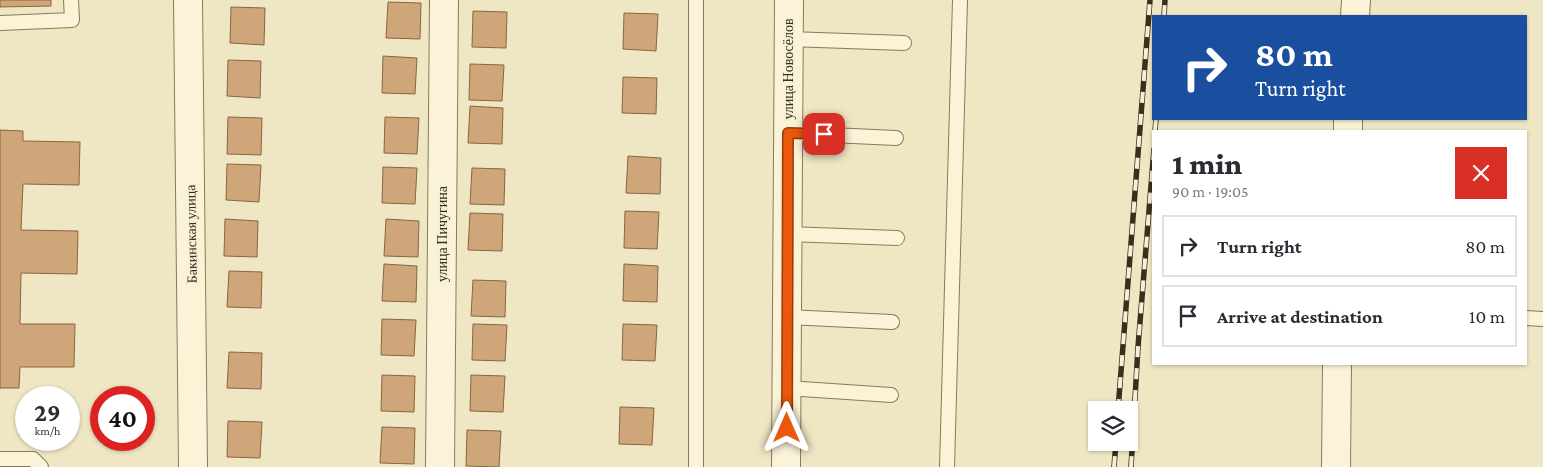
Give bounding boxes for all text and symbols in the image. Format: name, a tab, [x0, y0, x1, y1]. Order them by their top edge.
street label: улица Новосёлов	[780, 18, 796, 120]
icon: right	[1172, 35, 1237, 100]
text: 80 m	[1255, 35, 1333, 74]
text: Turn right	[1255, 76, 1346, 101]
pin	[803, 113, 845, 155]
icon: arrive	[810, 120, 838, 148]
text: 1 min	[1172, 147, 1242, 180]
button: close	[1455, 147, 1507, 199]
text: 90 m · 19:05	[1172, 183, 1249, 200]
street label: Бакинская улица	[182, 184, 200, 283]
street label: улица Пичугина	[434, 185, 450, 282]
icon: right	[1174, 232, 1202, 260]
text: Turn right	[1217, 236, 1302, 257]
text: 80 m	[1465, 236, 1505, 257]
icon: arrive	[1174, 302, 1202, 330]
text: Arrive at destination	[1217, 306, 1383, 327]
text: 10 m	[1469, 306, 1505, 327]
speed limit sign: 40	[90, 386, 155, 451]
text: 29	[34, 399, 61, 426]
position arrow	[760, 401, 812, 453]
map controls	[1088, 401, 1138, 451]
button: layers	[1088, 401, 1138, 451]
text: km/h	[35, 424, 60, 438]

